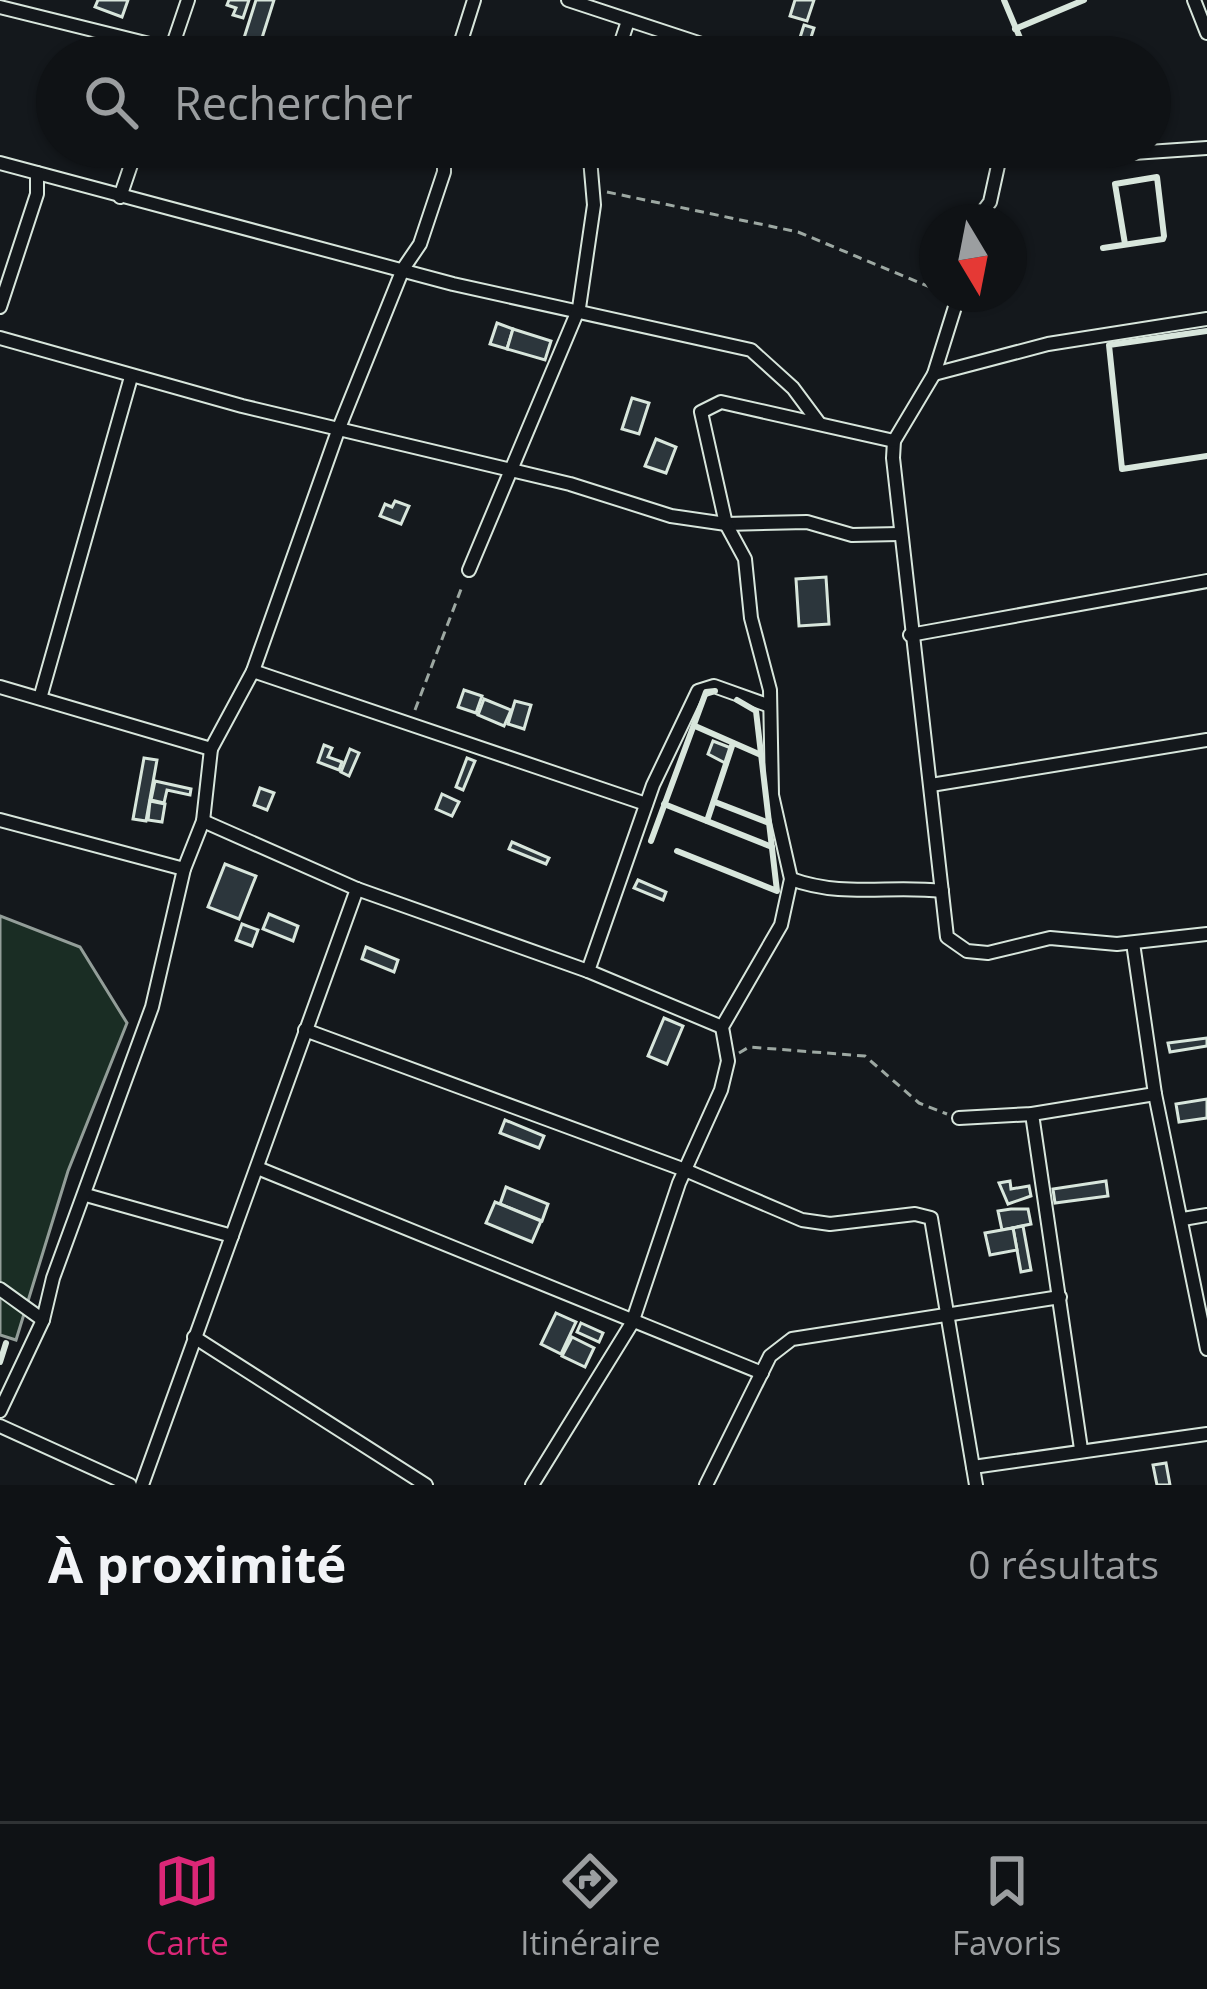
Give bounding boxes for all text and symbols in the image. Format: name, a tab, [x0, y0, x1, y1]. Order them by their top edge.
search box	[36, 36, 1171, 168]
icon: search	[78, 69, 144, 135]
text: Rechercher	[174, 72, 413, 133]
north arrow	[919, 204, 1027, 312]
text: À proximité	[48, 1528, 346, 1598]
text: 0 résultats	[968, 1537, 1159, 1590]
tab: Carte	[146, 1848, 229, 1965]
tab: Itinéraire	[520, 1848, 660, 1965]
tab: Favoris	[952, 1848, 1061, 1965]

